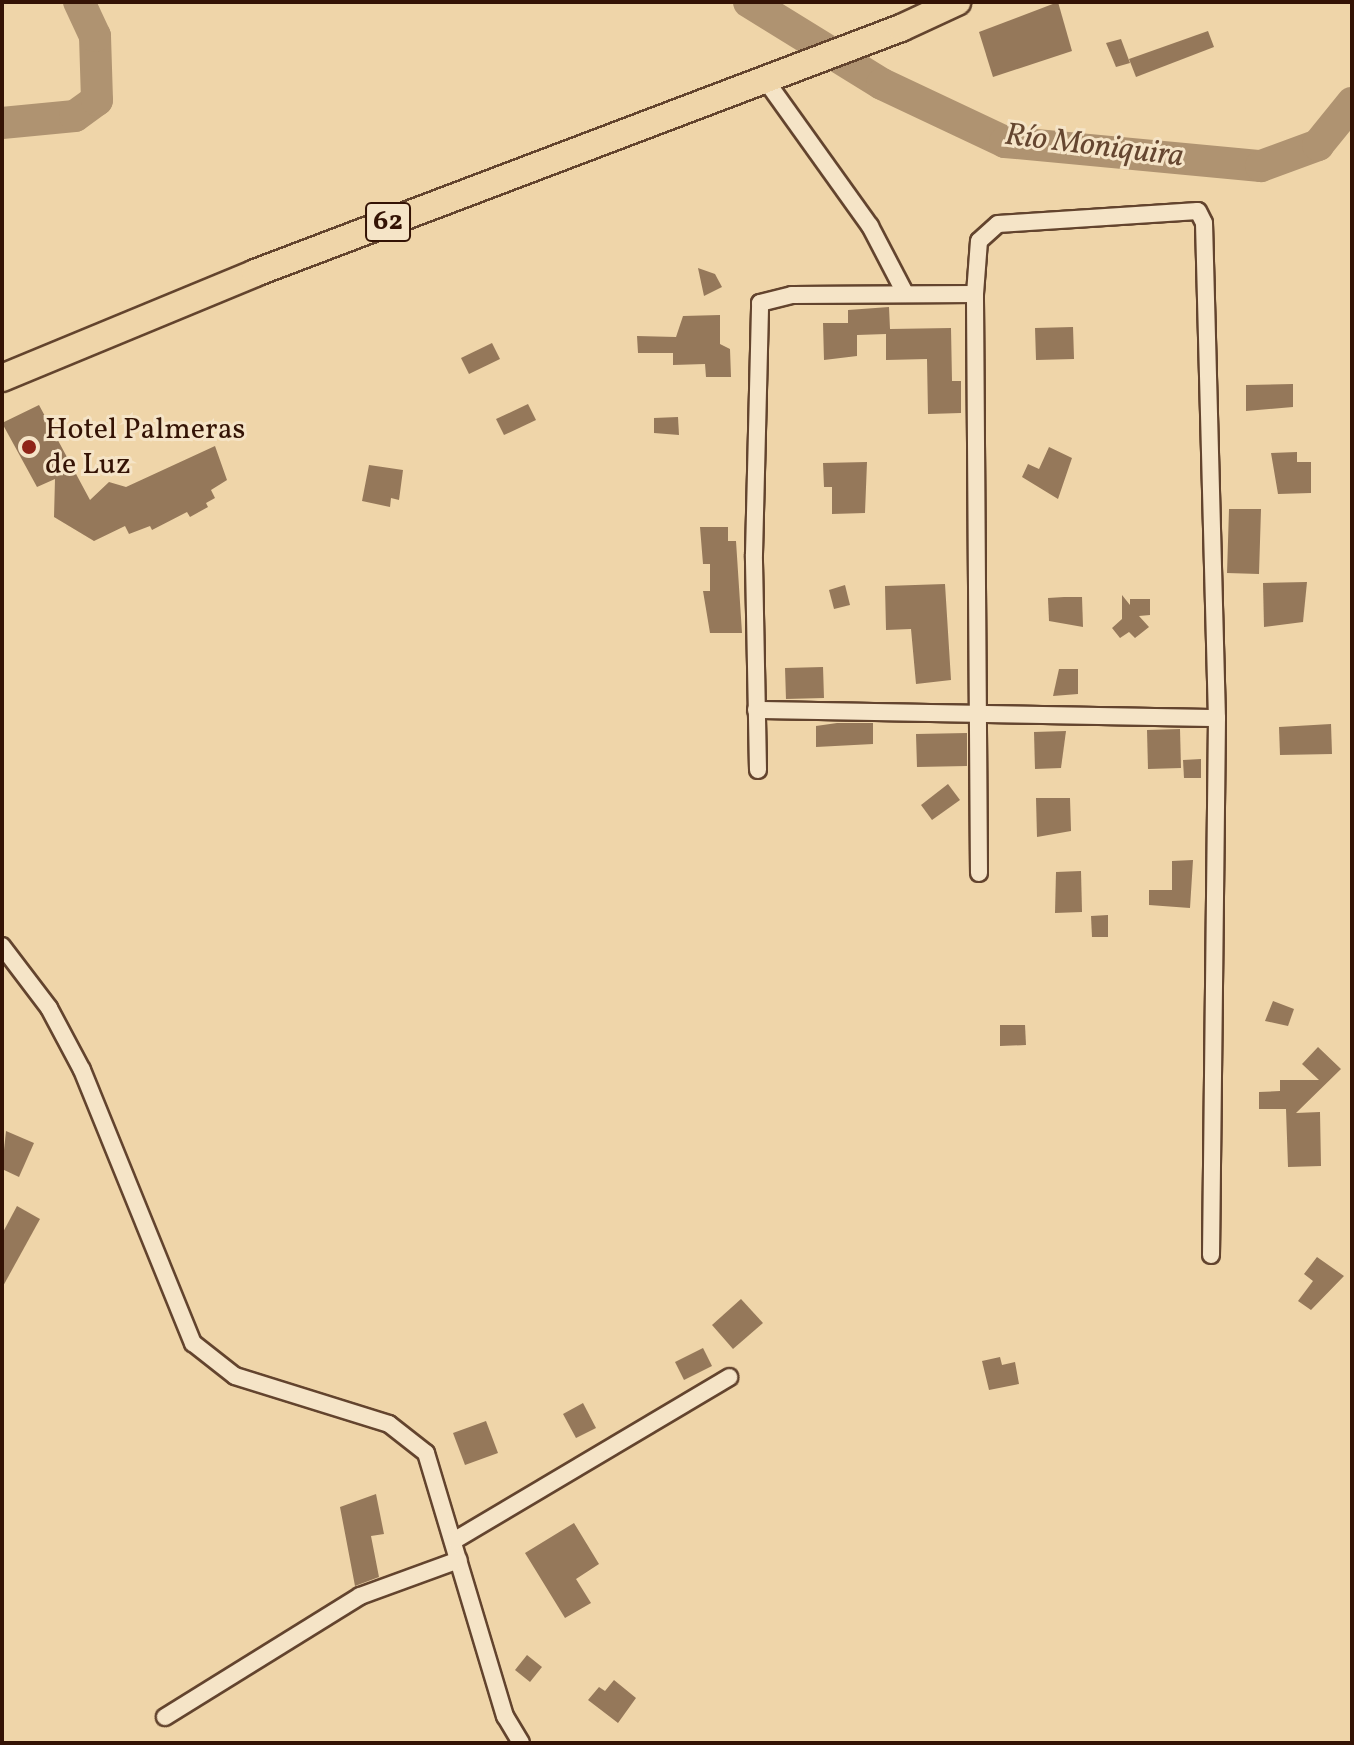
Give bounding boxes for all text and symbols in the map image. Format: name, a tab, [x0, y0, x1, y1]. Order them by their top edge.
water label: Río Moniquira	[1002, 117, 1186, 177]
road number: 62	[364, 198, 412, 246]
place label: Hotel Palmeras de Luz	[45, 412, 245, 482]
marker: Hotel Palmeras de Luz	[20, 438, 38, 456]

